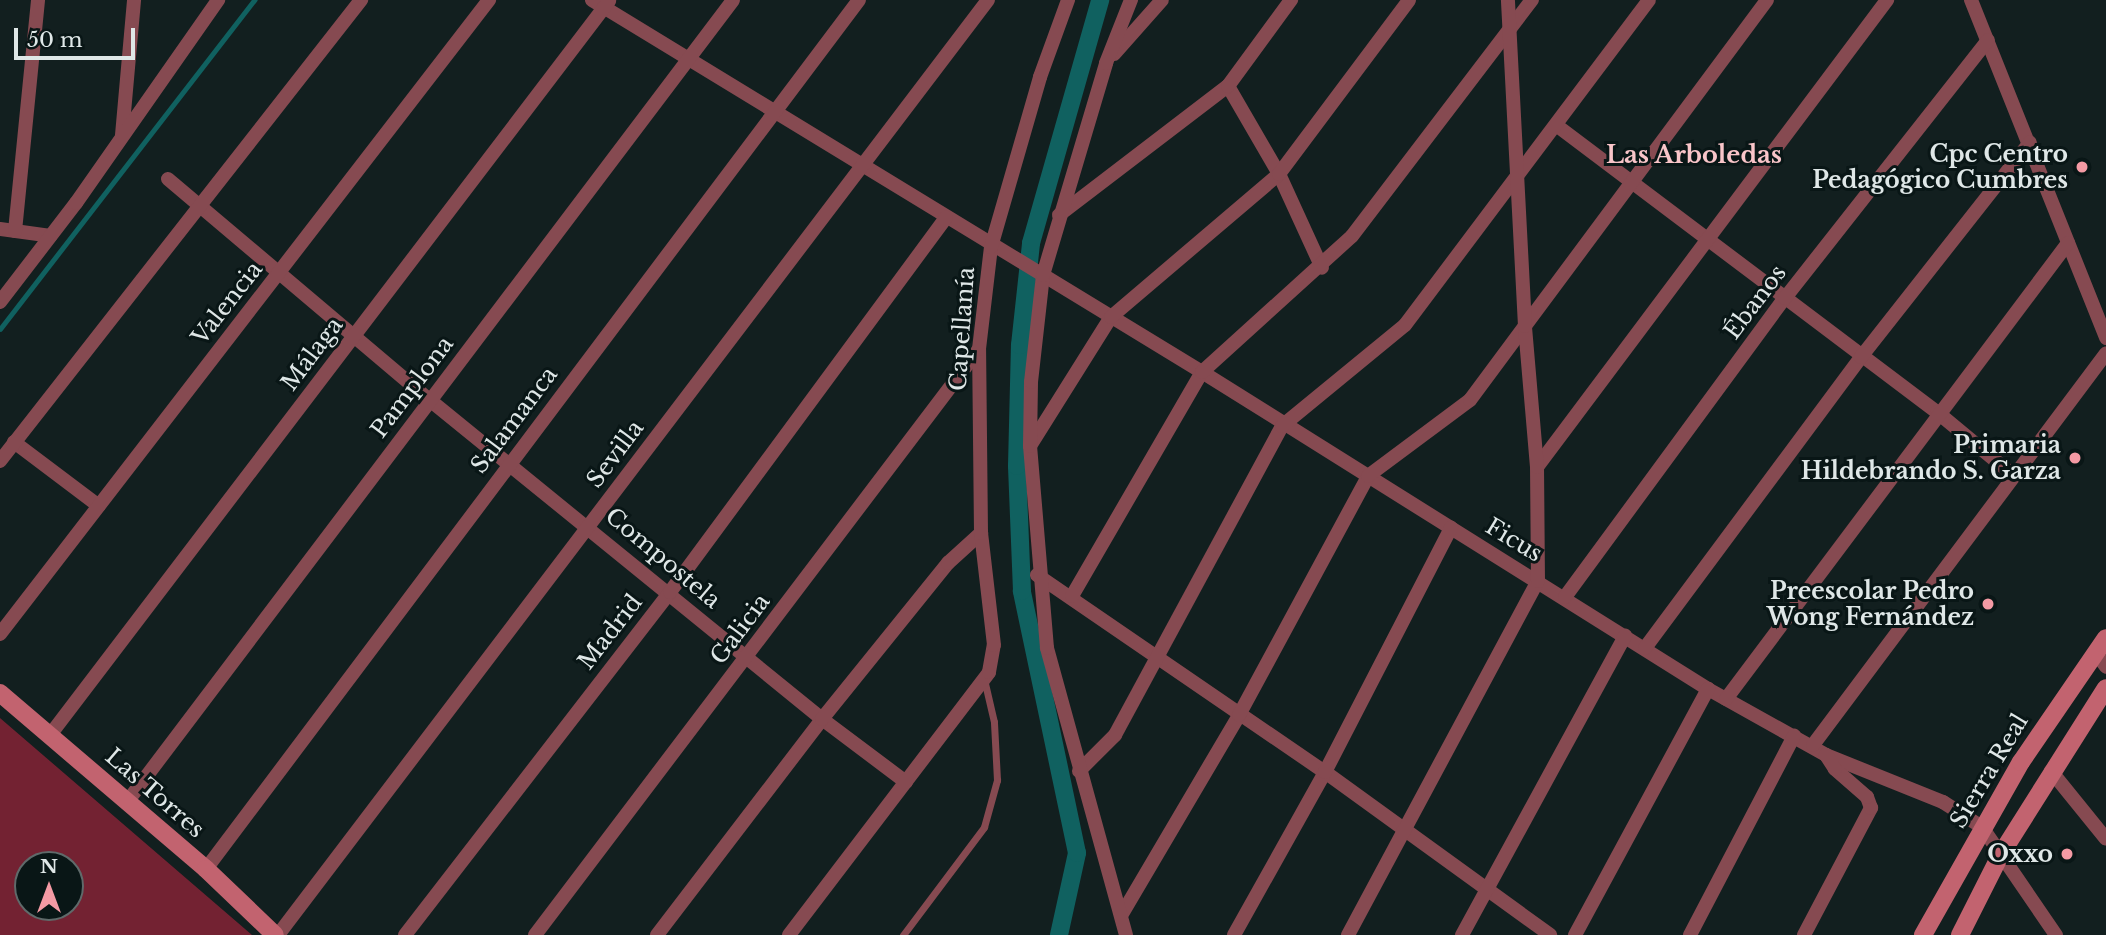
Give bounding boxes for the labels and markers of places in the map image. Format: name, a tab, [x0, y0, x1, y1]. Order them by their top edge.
place label: Cpc Centro Pedagógico Cumbres	[1812, 140, 2068, 194]
marker: Cpc Centro Pedagógico Cumbres	[2074, 159, 2090, 175]
place label: Primaria Hildebrando S. Garza	[1801, 431, 2061, 485]
marker: Primaria Hildebrando S. Garza	[2067, 450, 2083, 466]
place label: Preescolar Pedro Wong Fernández	[1766, 577, 1974, 631]
marker: Preescolar Pedro Wong Fernández	[1980, 596, 1996, 612]
place label: Oxxo	[1987, 840, 2053, 868]
marker: Oxxo	[2059, 846, 2075, 862]

